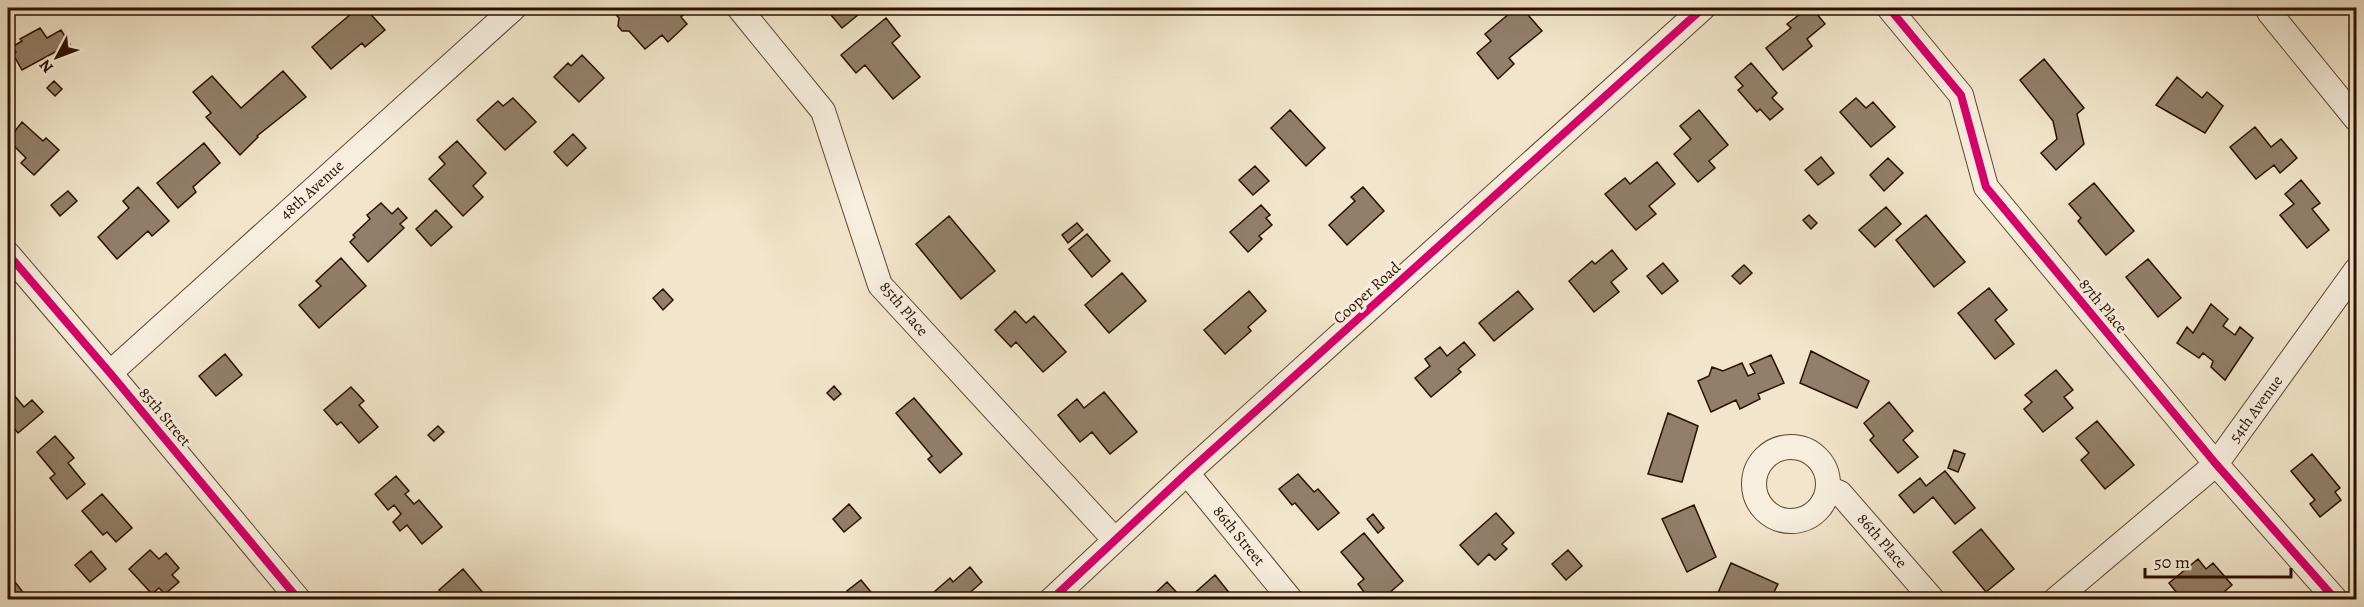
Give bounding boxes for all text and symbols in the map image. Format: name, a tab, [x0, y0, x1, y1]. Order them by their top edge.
north arrow	[27, 27, 87, 87]
text: N	[34, 54, 59, 78]
street label: 48th Avenue	[275, 155, 349, 225]
street label: Cooper Road	[1328, 256, 1406, 329]
street label: 87th Place	[2074, 274, 2132, 338]
street label: 85th Place	[875, 277, 933, 341]
street label: 54th Avenue	[2224, 371, 2288, 447]
street label: 85th Street	[134, 383, 196, 451]
street label: 86th Street	[1208, 501, 1270, 571]
street label: 86th Place	[1852, 509, 1912, 573]
scale bar	[2145, 541, 2290, 579]
text: 50 m	[2154, 550, 2190, 574]

